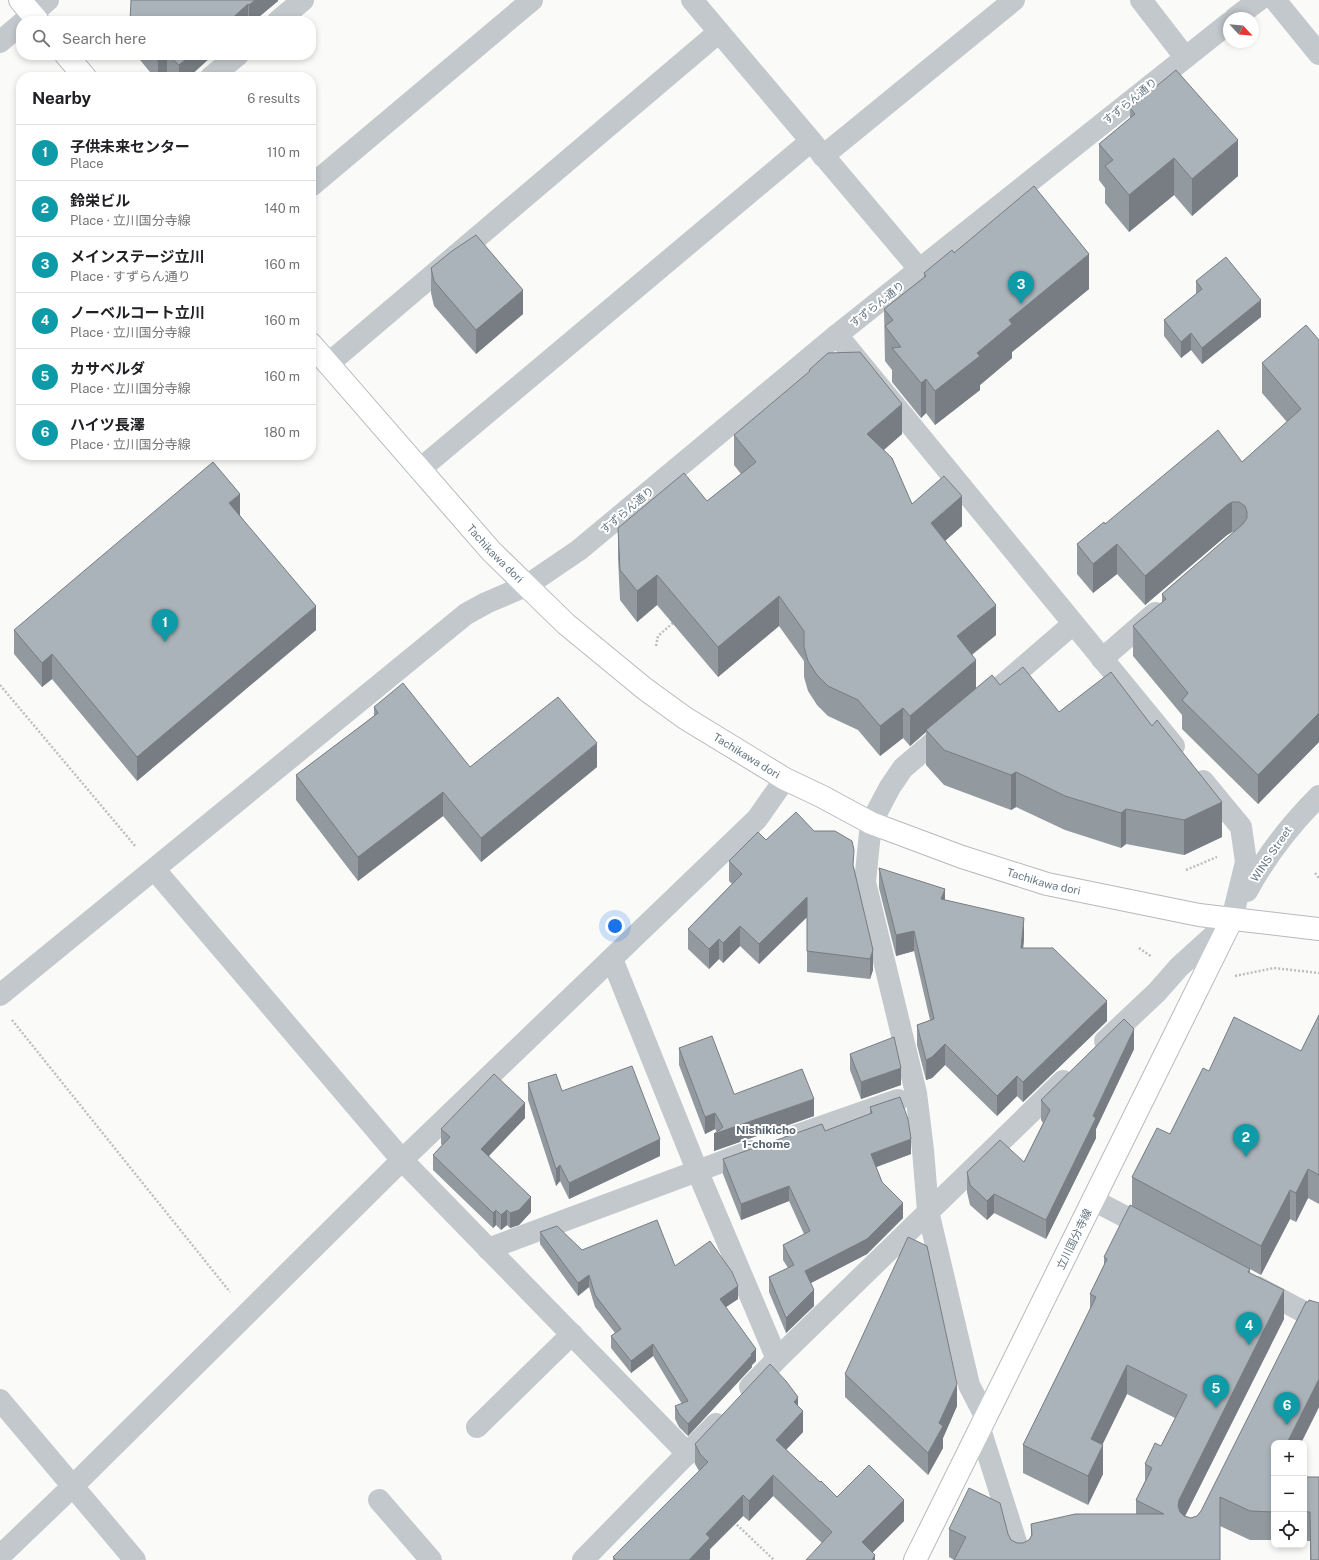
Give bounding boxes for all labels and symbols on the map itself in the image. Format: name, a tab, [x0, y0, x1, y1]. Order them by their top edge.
north arrow	[1223, 12, 1259, 48]
street label: すずらん通り	[1101, 76, 1159, 126]
pin: 3	[1008, 271, 1034, 304]
street label: すずらん通り	[847, 279, 907, 329]
street label: すずらん通り	[598, 484, 656, 536]
street label: Tachikawa dori	[465, 522, 526, 585]
pin: 1	[152, 609, 178, 642]
street label: Tachikawa dori	[711, 731, 782, 781]
street label: WINS Street	[1248, 824, 1294, 884]
street label: Tachikawa dori	[1005, 866, 1082, 897]
your location	[605, 916, 625, 936]
district label: Nishikicho 1-chome	[736, 1123, 796, 1151]
pin: 2	[1233, 1124, 1259, 1157]
street label: 立川国分寺線	[1054, 1207, 1094, 1271]
pin: 4	[1236, 1312, 1262, 1345]
pin: 5	[1203, 1375, 1229, 1408]
pin: 6	[1274, 1392, 1300, 1425]

